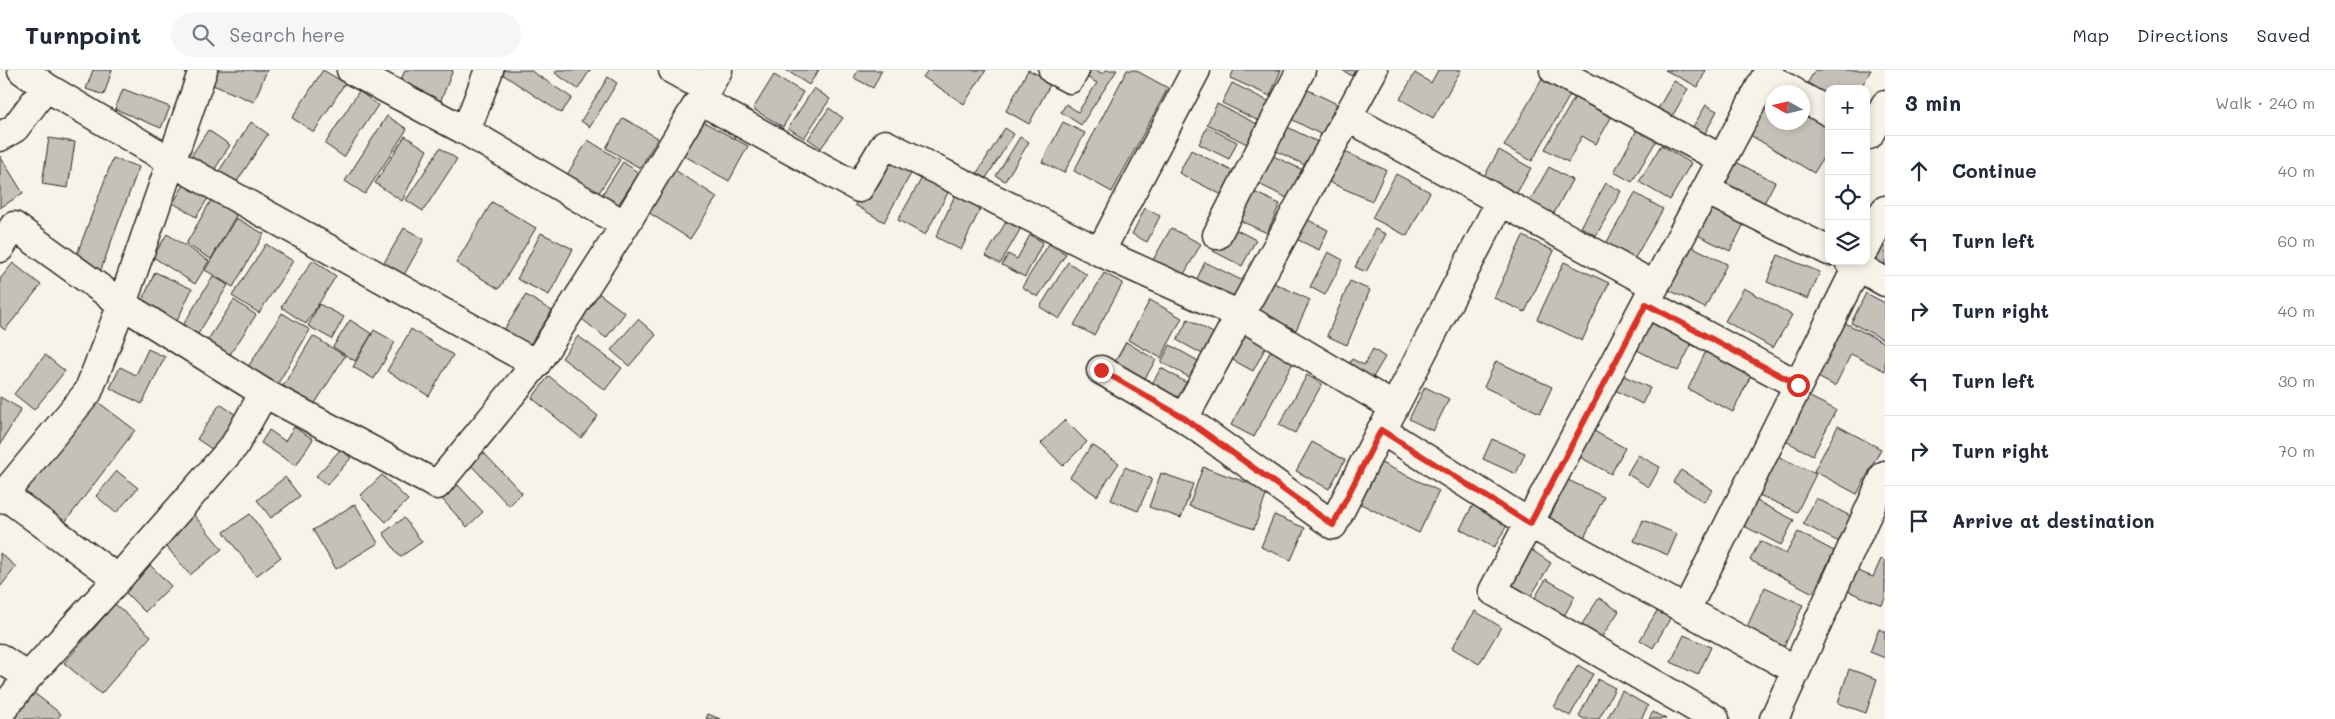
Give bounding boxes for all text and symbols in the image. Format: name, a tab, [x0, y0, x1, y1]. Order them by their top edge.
search box	[171, 12, 521, 57]
text: Turnpoint	[25, 19, 141, 50]
icon: search	[189, 21, 217, 49]
text: Search here	[229, 22, 345, 47]
text: Map	[2072, 23, 2109, 47]
text: Directions	[2137, 23, 2229, 47]
text: Saved	[2257, 23, 2310, 47]
north arrow	[1765, 85, 1810, 130]
map controls	[1825, 85, 1870, 265]
button: +	[1825, 85, 1870, 130]
text: 3 min	[1905, 89, 1961, 116]
text: Walk · 240 m	[2215, 92, 2315, 113]
button: −	[1825, 130, 1870, 175]
icon: ahead	[1905, 157, 1933, 185]
text: Continue	[1952, 158, 2037, 183]
text: 40 m	[2278, 160, 2315, 181]
button: locate	[1825, 175, 1870, 220]
button: layers	[1825, 220, 1870, 265]
icon: left	[1905, 227, 1933, 255]
text: Turn left	[1952, 228, 2035, 253]
text: 60 m	[2278, 230, 2315, 251]
icon: right	[1905, 297, 1933, 325]
text: Turn right	[1952, 298, 2049, 323]
text: 40 m	[2278, 300, 2315, 321]
route end	[1090, 359, 1113, 382]
icon: left	[1905, 367, 1933, 395]
text: Turn left	[1952, 368, 2035, 393]
text: 30 m	[2278, 370, 2315, 391]
route start	[1787, 374, 1810, 397]
icon: right	[1905, 437, 1933, 465]
text: Turn right	[1952, 438, 2049, 463]
text: 70 m	[2278, 440, 2315, 461]
icon: arrive	[1905, 507, 1933, 535]
text: Arrive at destination	[1952, 508, 2155, 533]

